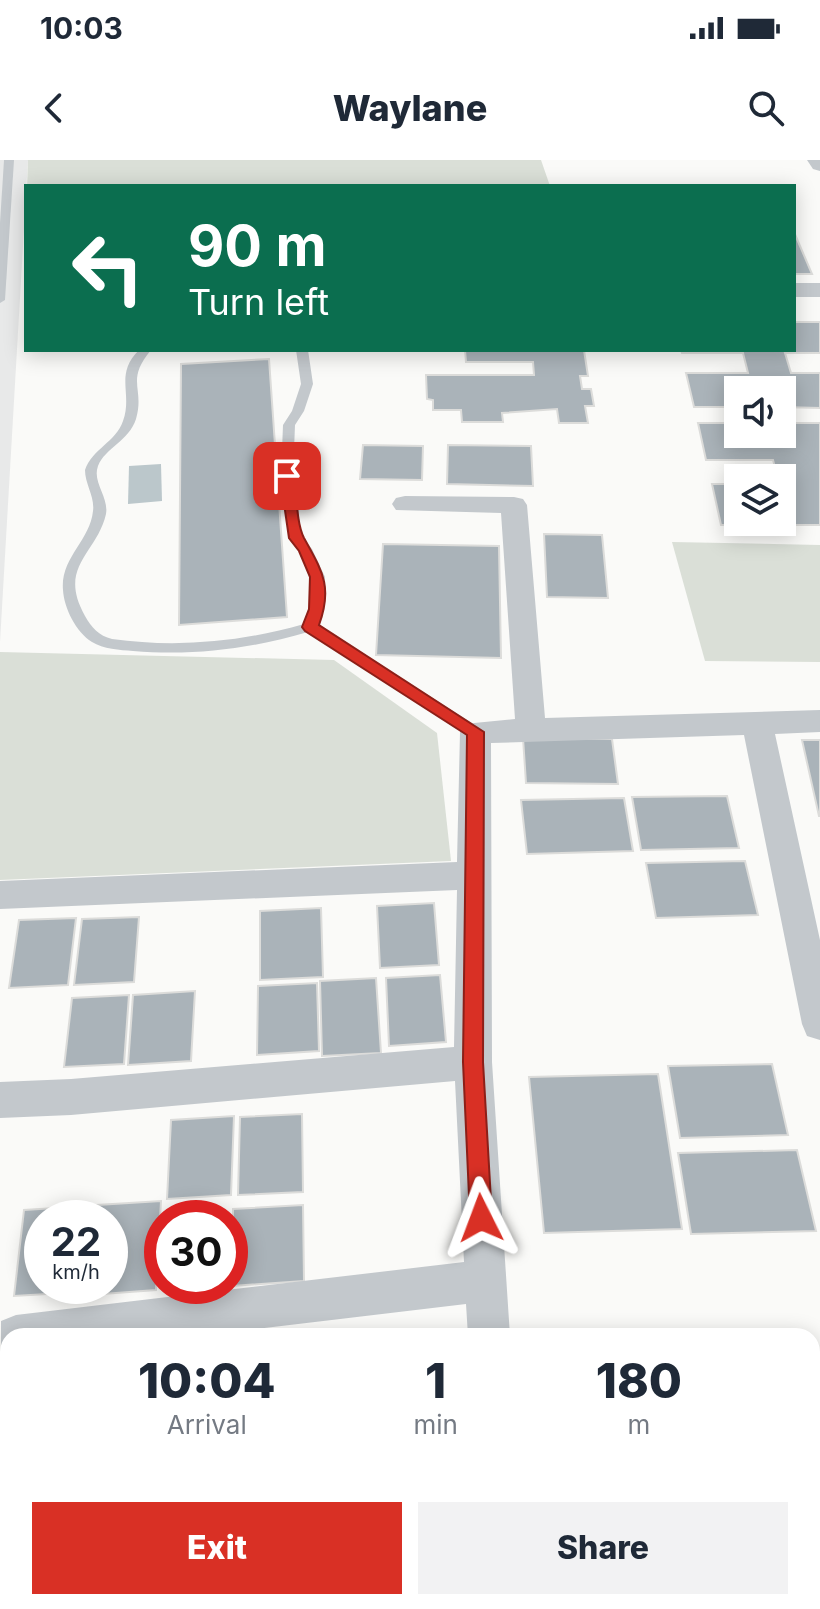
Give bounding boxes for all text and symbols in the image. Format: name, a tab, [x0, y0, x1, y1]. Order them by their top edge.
text: 10:03	[40, 10, 123, 46]
icon: back	[32, 86, 76, 130]
text: Waylane	[333, 86, 487, 130]
icon: search	[744, 86, 788, 130]
text: 90 m	[188, 212, 327, 280]
icon: left	[56, 216, 160, 320]
text: Turn left	[188, 280, 329, 324]
map controls	[724, 376, 796, 536]
button: sound	[724, 376, 796, 448]
pin	[253, 442, 321, 510]
icon: arrive	[265, 454, 309, 498]
button: layers	[724, 464, 796, 536]
position arrow	[439, 1176, 523, 1260]
speed limit sign: 30	[144, 1200, 248, 1304]
text: 22	[51, 1217, 101, 1266]
text: km/h	[52, 1260, 100, 1284]
text: 10:04	[138, 1351, 276, 1410]
text: 1	[425, 1351, 446, 1410]
text: 180	[596, 1351, 682, 1410]
text: Arrival	[167, 1409, 247, 1440]
text: min	[413, 1409, 458, 1440]
text: m	[628, 1409, 650, 1440]
button: Exit	[32, 1502, 402, 1594]
button: Share	[418, 1502, 788, 1594]

